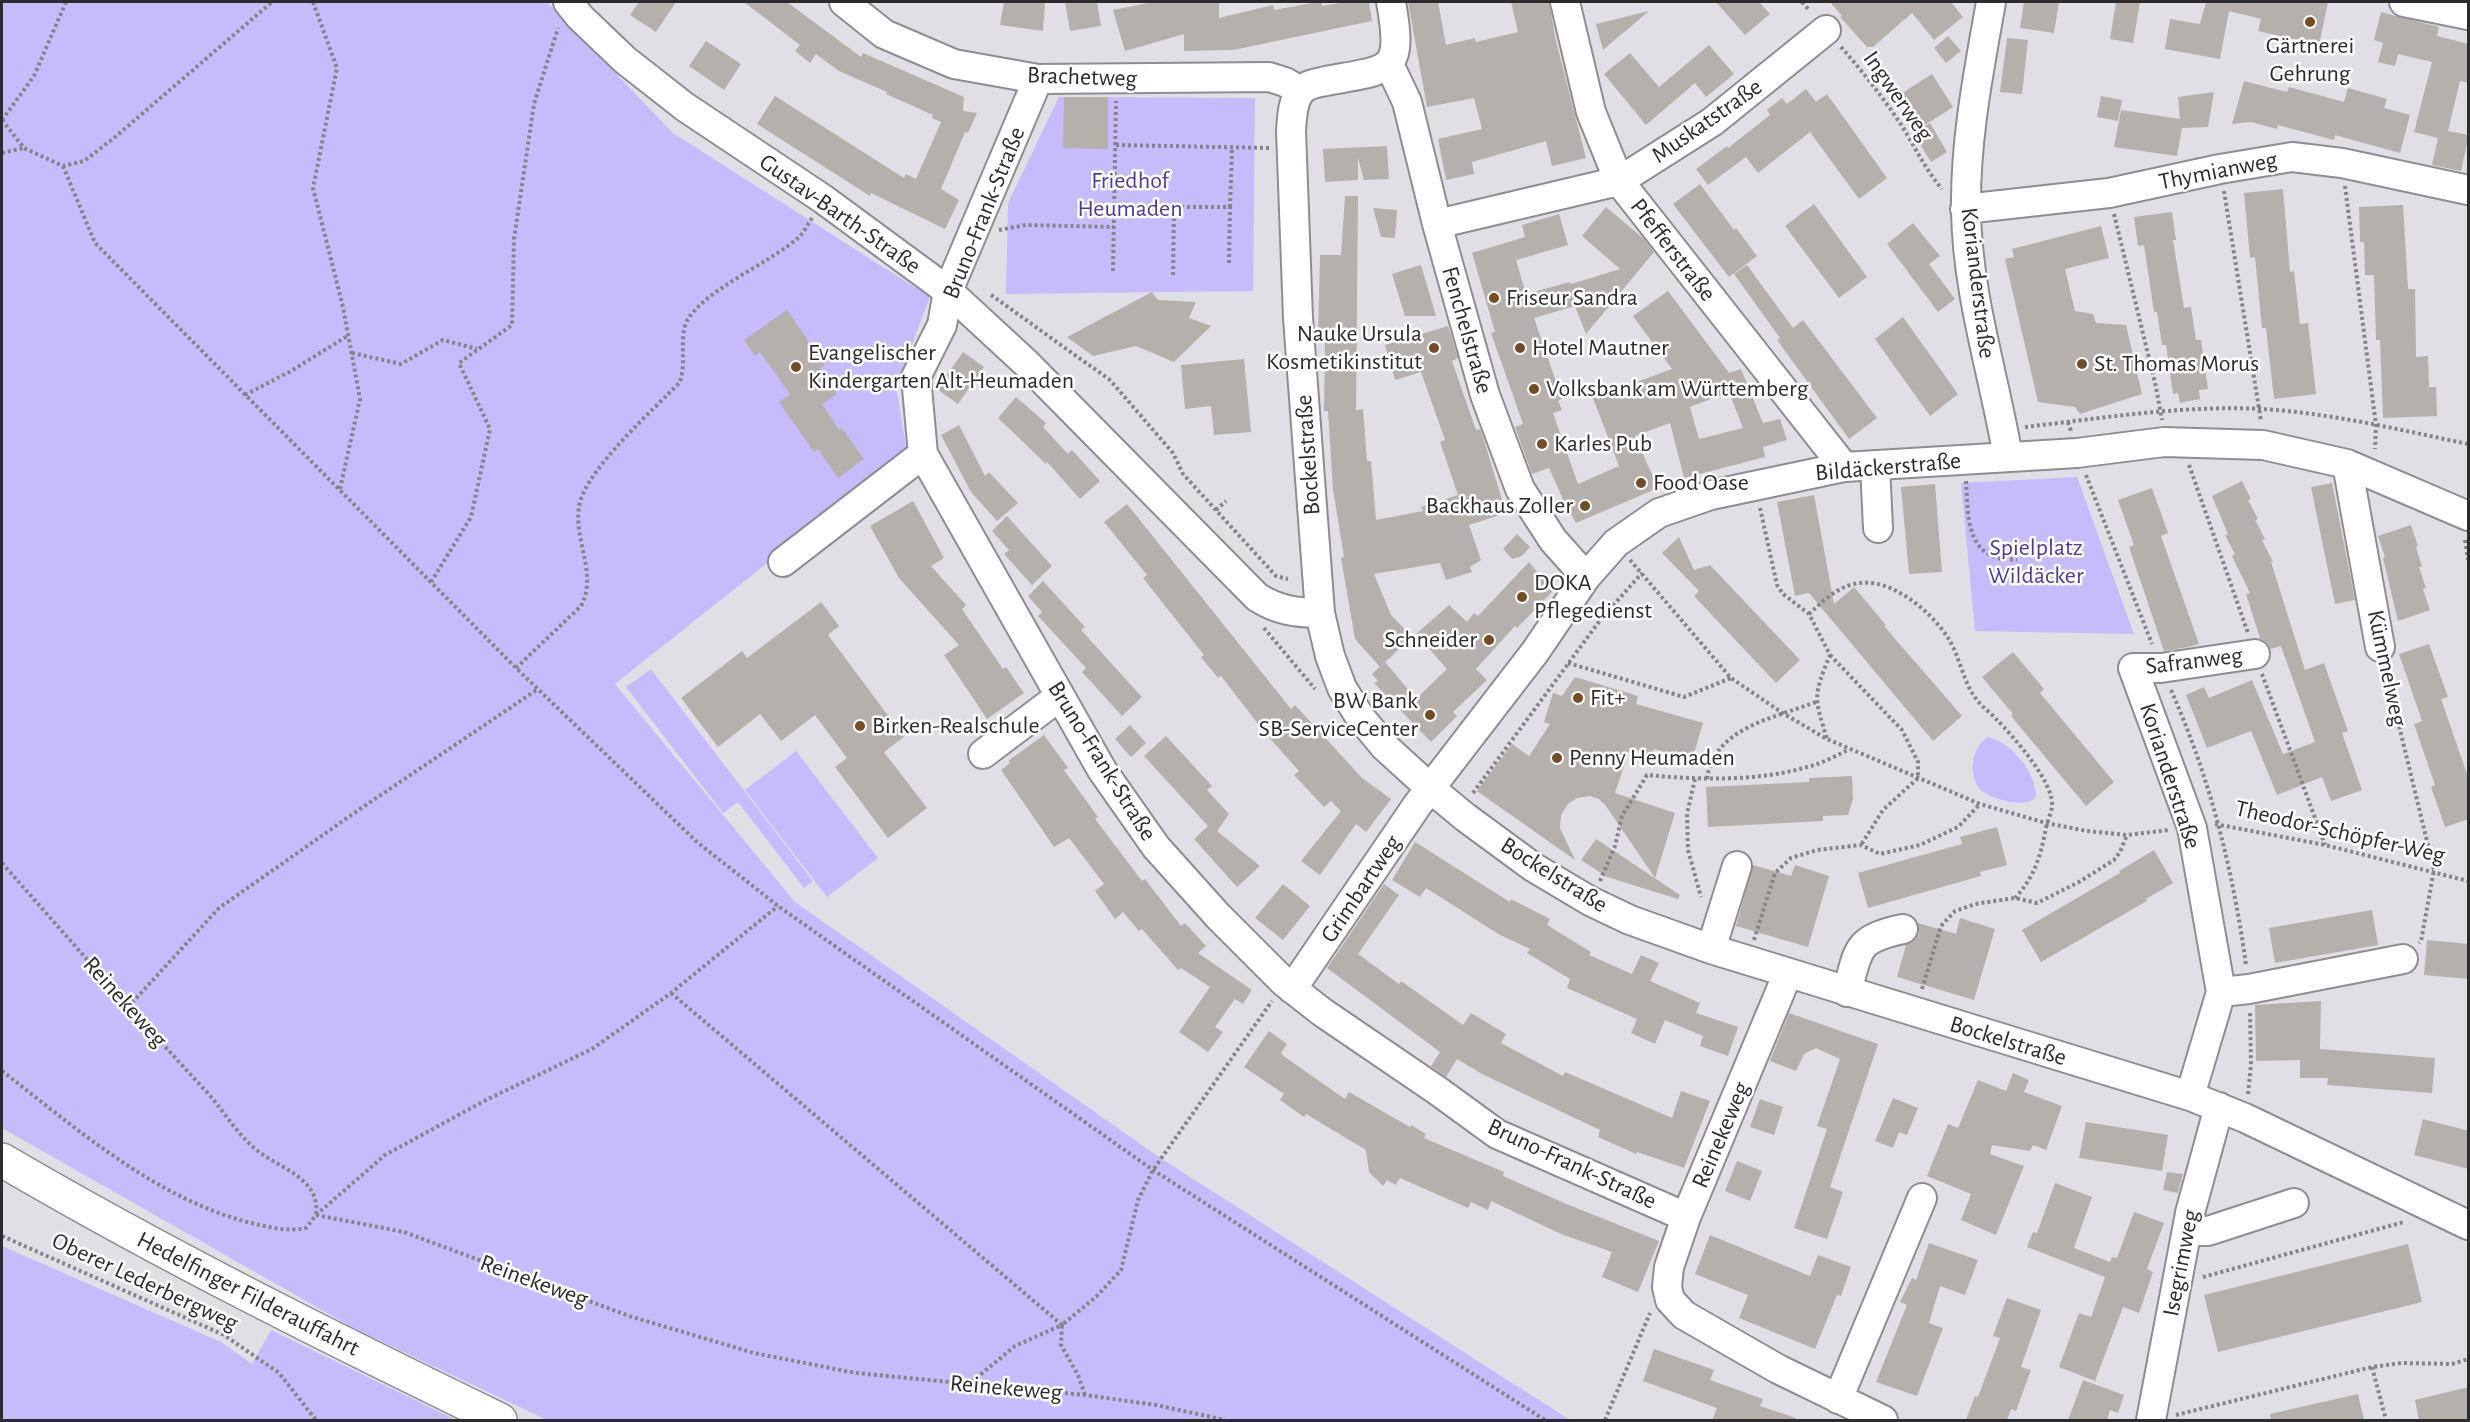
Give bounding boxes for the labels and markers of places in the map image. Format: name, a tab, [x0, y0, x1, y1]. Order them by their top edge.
marker: Gärtnerei Gehrung	[2303, 15, 2317, 29]
place label: Gärtnerei Gehrung	[2266, 32, 2354, 88]
place label: Friseur Sandra	[1506, 284, 1638, 312]
marker: Friseur Sandra	[1487, 291, 1501, 305]
place label: Nauke Ursula Kosmetikinstitut	[1266, 320, 1422, 376]
place label: Hotel Mautner	[1532, 334, 1669, 362]
place label: Evangelischer Kindergarten Alt-Heumaden	[808, 339, 1074, 395]
marker: Nauke Ursula Kosmetikinstitut	[1427, 341, 1441, 355]
marker: Hotel Mautner	[1513, 341, 1527, 355]
place label: St. Thomas Morus	[2094, 350, 2259, 378]
marker: St. Thomas Morus	[2075, 357, 2089, 371]
marker: Evangelischer Kindergarten Alt-Heumaden	[789, 360, 803, 374]
place label: Volksbank am Württemberg	[1546, 375, 1809, 403]
marker: Volksbank am Württemberg	[1527, 382, 1541, 396]
place label: Karles Pub	[1554, 430, 1652, 458]
marker: Karles Pub	[1535, 437, 1549, 451]
place label: Food Oase	[1653, 469, 1749, 497]
marker: Food Oase	[1634, 476, 1648, 490]
place label: Backhaus Zoller	[1426, 492, 1573, 520]
marker: Backhaus Zoller	[1578, 499, 1592, 513]
place label: DOKA Pflegedienst	[1534, 569, 1652, 625]
marker: DOKA Pflegedienst	[1515, 590, 1529, 604]
place label: Schneider	[1384, 626, 1477, 654]
marker: Schneider	[1482, 633, 1496, 647]
place label: Fit+	[1590, 684, 1625, 712]
place label: BW Bank SB-ServiceCenter	[1259, 687, 1418, 743]
marker: Fit+	[1571, 691, 1585, 705]
marker: BW Bank SB-ServiceCenter	[1423, 708, 1437, 722]
place label: Birken-Realschule	[872, 712, 1039, 740]
marker: Birken-Realschule	[853, 719, 867, 733]
place label: Penny Heumaden	[1569, 744, 1735, 772]
marker: Penny Heumaden	[1550, 751, 1564, 765]

